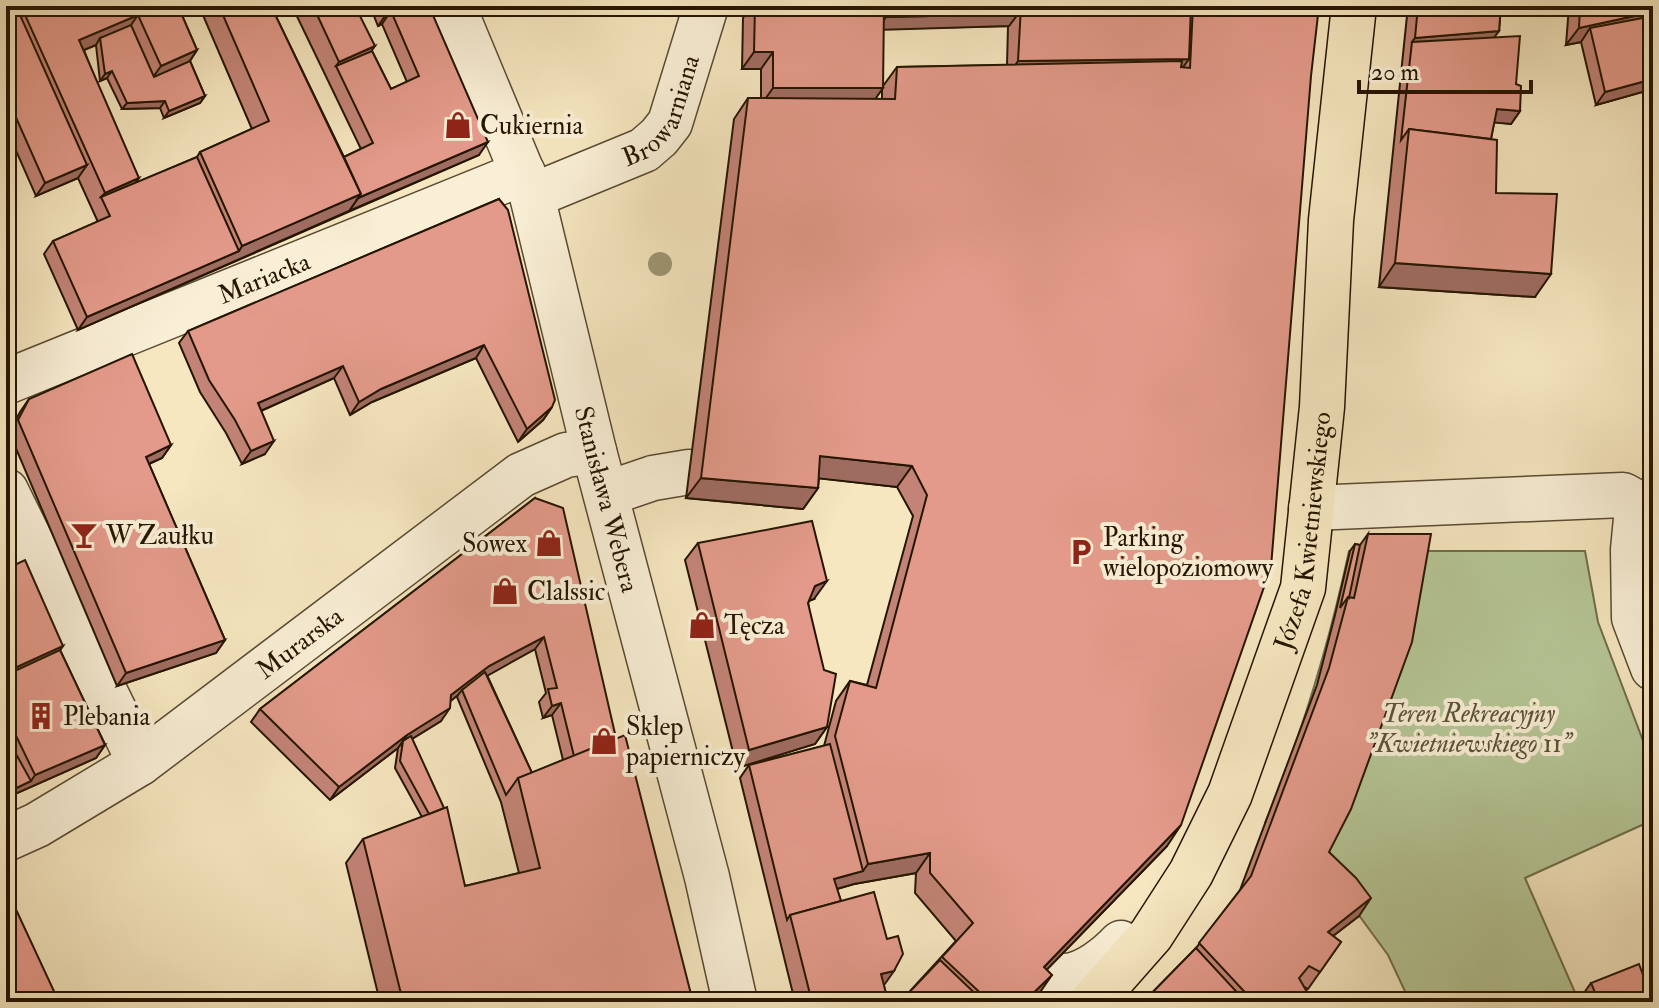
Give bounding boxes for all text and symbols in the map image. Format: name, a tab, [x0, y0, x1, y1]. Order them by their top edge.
scale bar	[1359, 44, 1531, 94]
street label: Browarniana	[618, 51, 707, 174]
text: 20 m	[1371, 57, 1420, 88]
shop icon: Cukiernia	[443, 110, 473, 140]
place label: Cukiernia	[480, 110, 583, 142]
street label: Mariacka	[213, 246, 315, 312]
street label: Stanisława Webera	[567, 403, 646, 596]
street label: Józefa Kwietniewskiego	[1267, 410, 1338, 655]
bar icon: W Zaułku	[69, 520, 99, 550]
place label: W Zaułku	[105, 520, 214, 552]
place label: Parking wielopoziomowy	[1103, 522, 1274, 585]
place label: Sowex	[462, 528, 527, 560]
shop icon: Sowex	[534, 528, 564, 558]
parking icon: Parking wielopoziomowy	[1066, 537, 1096, 567]
shop icon: Clalssic	[490, 576, 520, 606]
place label: Clalssic	[527, 576, 605, 608]
street label: Murarska	[250, 600, 350, 686]
shop icon: Tęcza	[687, 610, 717, 640]
place label: Tęcza	[724, 610, 785, 642]
park label: Teren Rekreacyjny "Kwietniewskiego 11"	[1367, 698, 1574, 760]
building icon: Plebania	[26, 701, 56, 731]
place label: Plebania	[63, 701, 150, 733]
place label: Sklep papierniczy	[625, 711, 745, 774]
shop icon: Sklep papierniczy	[589, 726, 619, 756]

